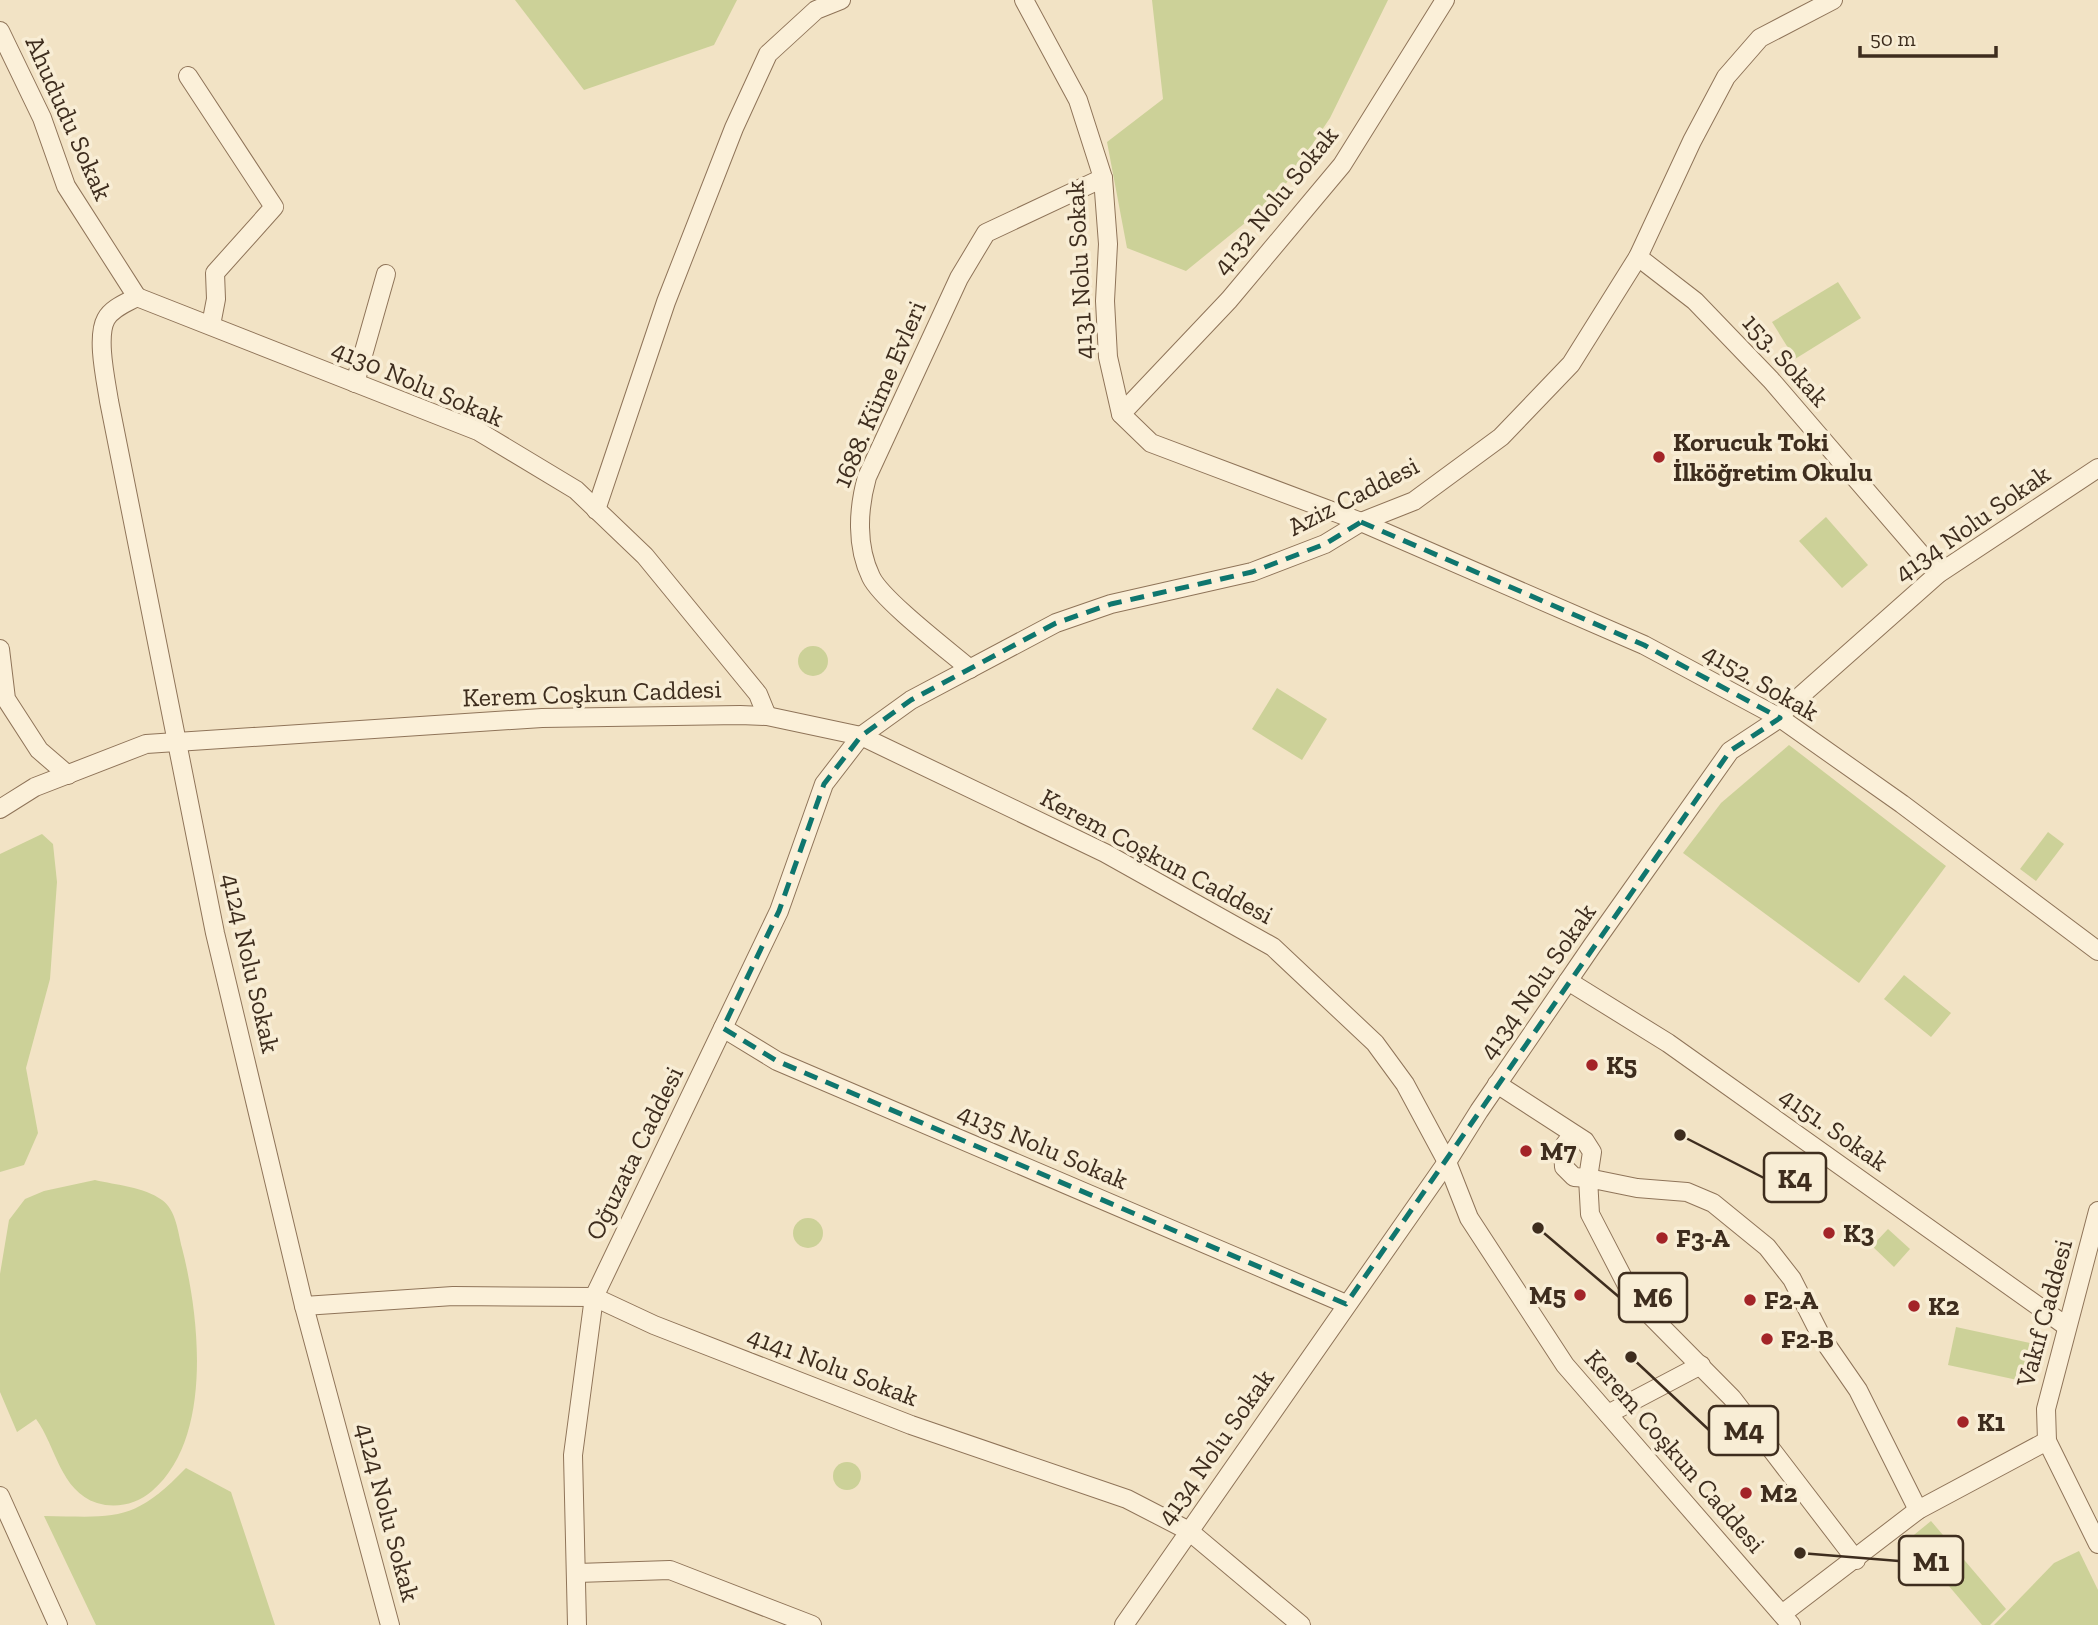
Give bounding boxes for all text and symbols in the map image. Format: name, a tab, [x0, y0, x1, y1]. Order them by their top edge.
scale bar	[1860, 14, 1996, 58]
text: 50 m	[1870, 26, 1916, 51]
street label: Ahududu Sokak	[19, 31, 120, 206]
street label: 4132 Nolu Sokak	[1205, 119, 1345, 281]
street label: 4131 Nolu Sokak	[1058, 179, 1100, 360]
street label: 1688. Küme Evleri	[825, 296, 933, 492]
street label: 153. Sokak	[1736, 307, 1836, 414]
street label: 4130 Nolu Sokak	[327, 332, 509, 434]
place label: Korucuk Toki İlköğretim Okulu	[1673, 426, 1872, 488]
street label: Aziz Caddesi	[1282, 449, 1424, 543]
marker: Korucuk Toki İlköğretim Okulu	[1651, 449, 1667, 465]
street label: 4134 Nolu Sokak	[1888, 457, 2056, 589]
street label: 4152. Sokak	[1697, 636, 1825, 728]
street label: Kerem Coşkun Caddesi	[462, 672, 722, 714]
street label: Kerem Coşkun Caddesi	[1035, 781, 1279, 931]
street label: 4124 Nolu Sokak	[215, 870, 287, 1056]
street label: 4134 Nolu Sokak	[1471, 897, 1603, 1065]
place label: K5	[1606, 1049, 1637, 1081]
marker: K5	[1584, 1057, 1600, 1073]
street label: Oğuzata Caddesi	[578, 1061, 690, 1245]
street label: 4151. Sokak	[1773, 1080, 1895, 1178]
street label: 4135 Nolu Sokak	[953, 1096, 1134, 1196]
place label: M7	[1540, 1135, 1576, 1167]
marker: M7	[1518, 1143, 1534, 1159]
callout: K4	[1764, 1153, 1826, 1202]
text: K4	[1778, 1162, 1812, 1195]
place label: K3	[1843, 1217, 1875, 1249]
place label: F3-A	[1676, 1222, 1730, 1254]
marker: K3	[1821, 1225, 1837, 1241]
marker: F3-A	[1654, 1230, 1670, 1246]
street label: Vakıf Caddesi	[2009, 1236, 2079, 1391]
callout: M6	[1619, 1273, 1687, 1322]
place label: M5	[1529, 1279, 1566, 1311]
text: M6	[1633, 1281, 1673, 1314]
place label: F2-A	[1764, 1284, 1818, 1316]
marker: M5	[1572, 1287, 1588, 1303]
place label: K2	[1928, 1290, 1960, 1322]
marker: F2-A	[1742, 1292, 1758, 1308]
marker: K2	[1906, 1298, 1922, 1314]
street label: 4141 Nolu Sokak	[743, 1319, 923, 1413]
place label: F2-B	[1781, 1323, 1834, 1355]
marker: F2-B	[1759, 1331, 1775, 1347]
street label: Kerem Coşkun Caddesi	[1578, 1343, 1772, 1559]
street label: 4134 Nolu Sokak	[1149, 1363, 1281, 1531]
callout: M4	[1709, 1406, 1778, 1455]
place label: K1	[1977, 1406, 2006, 1438]
text: M4	[1723, 1414, 1765, 1447]
marker: K1	[1955, 1414, 1971, 1430]
street label: 4124 Nolu Sokak	[349, 1419, 427, 1605]
place label: M2	[1760, 1477, 1797, 1509]
marker: M2	[1738, 1485, 1754, 1501]
callout: M1	[1899, 1536, 1963, 1585]
text: M1	[1913, 1545, 1949, 1578]

